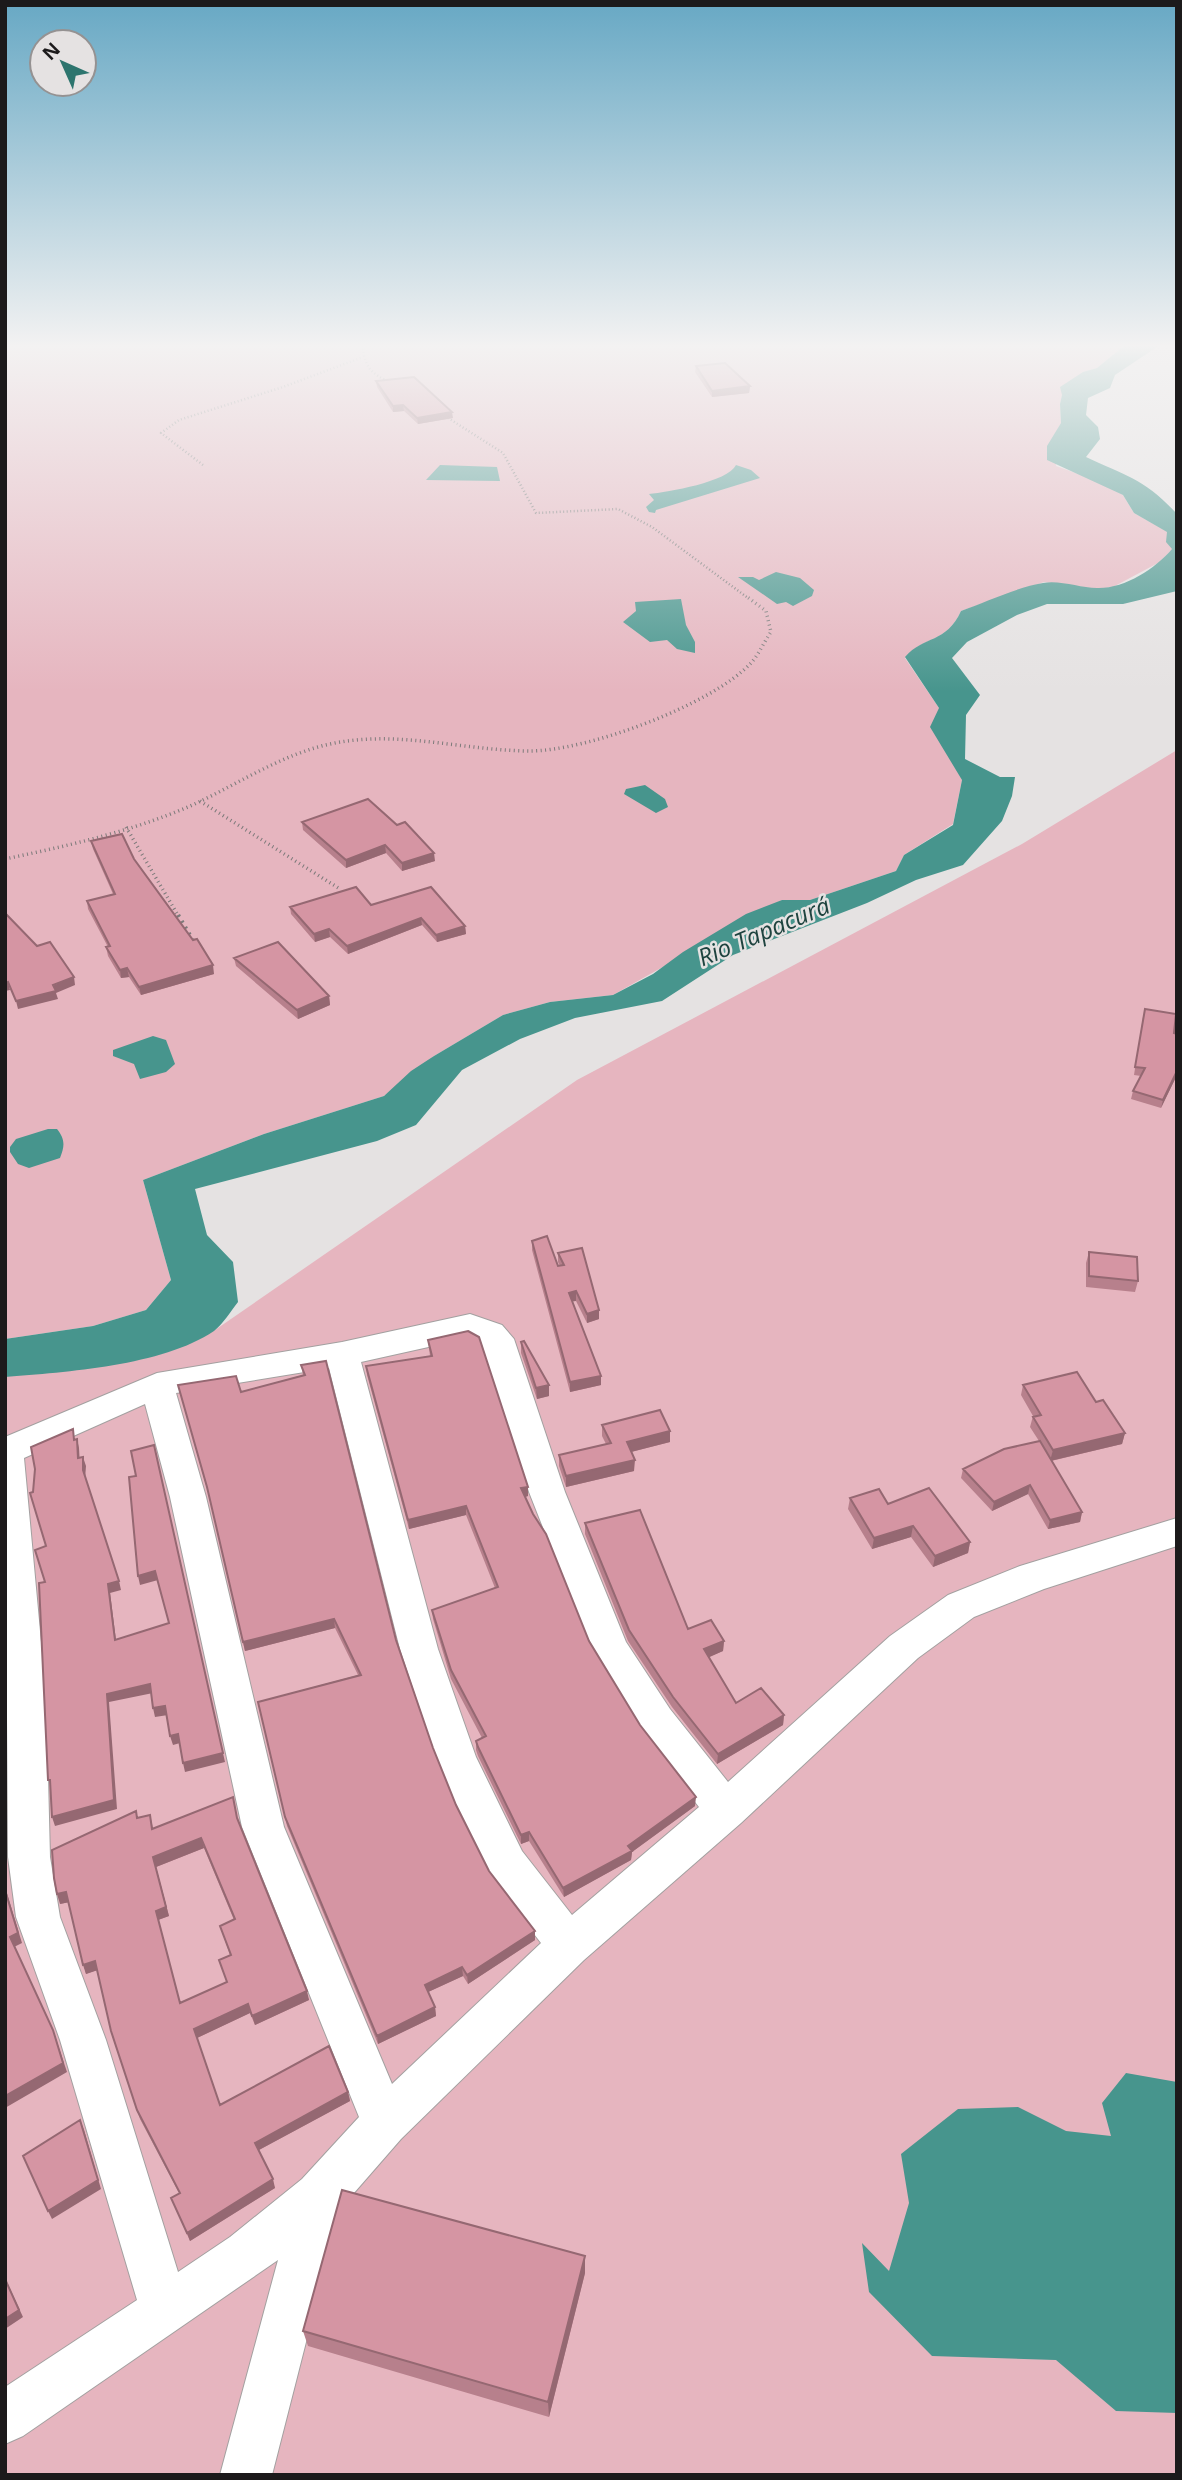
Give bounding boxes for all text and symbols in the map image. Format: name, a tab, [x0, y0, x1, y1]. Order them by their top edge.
north arrow	[28, 28, 98, 98]
text: N	[36, 36, 66, 66]
water label: Rio Tapacurá	[692, 888, 835, 973]

